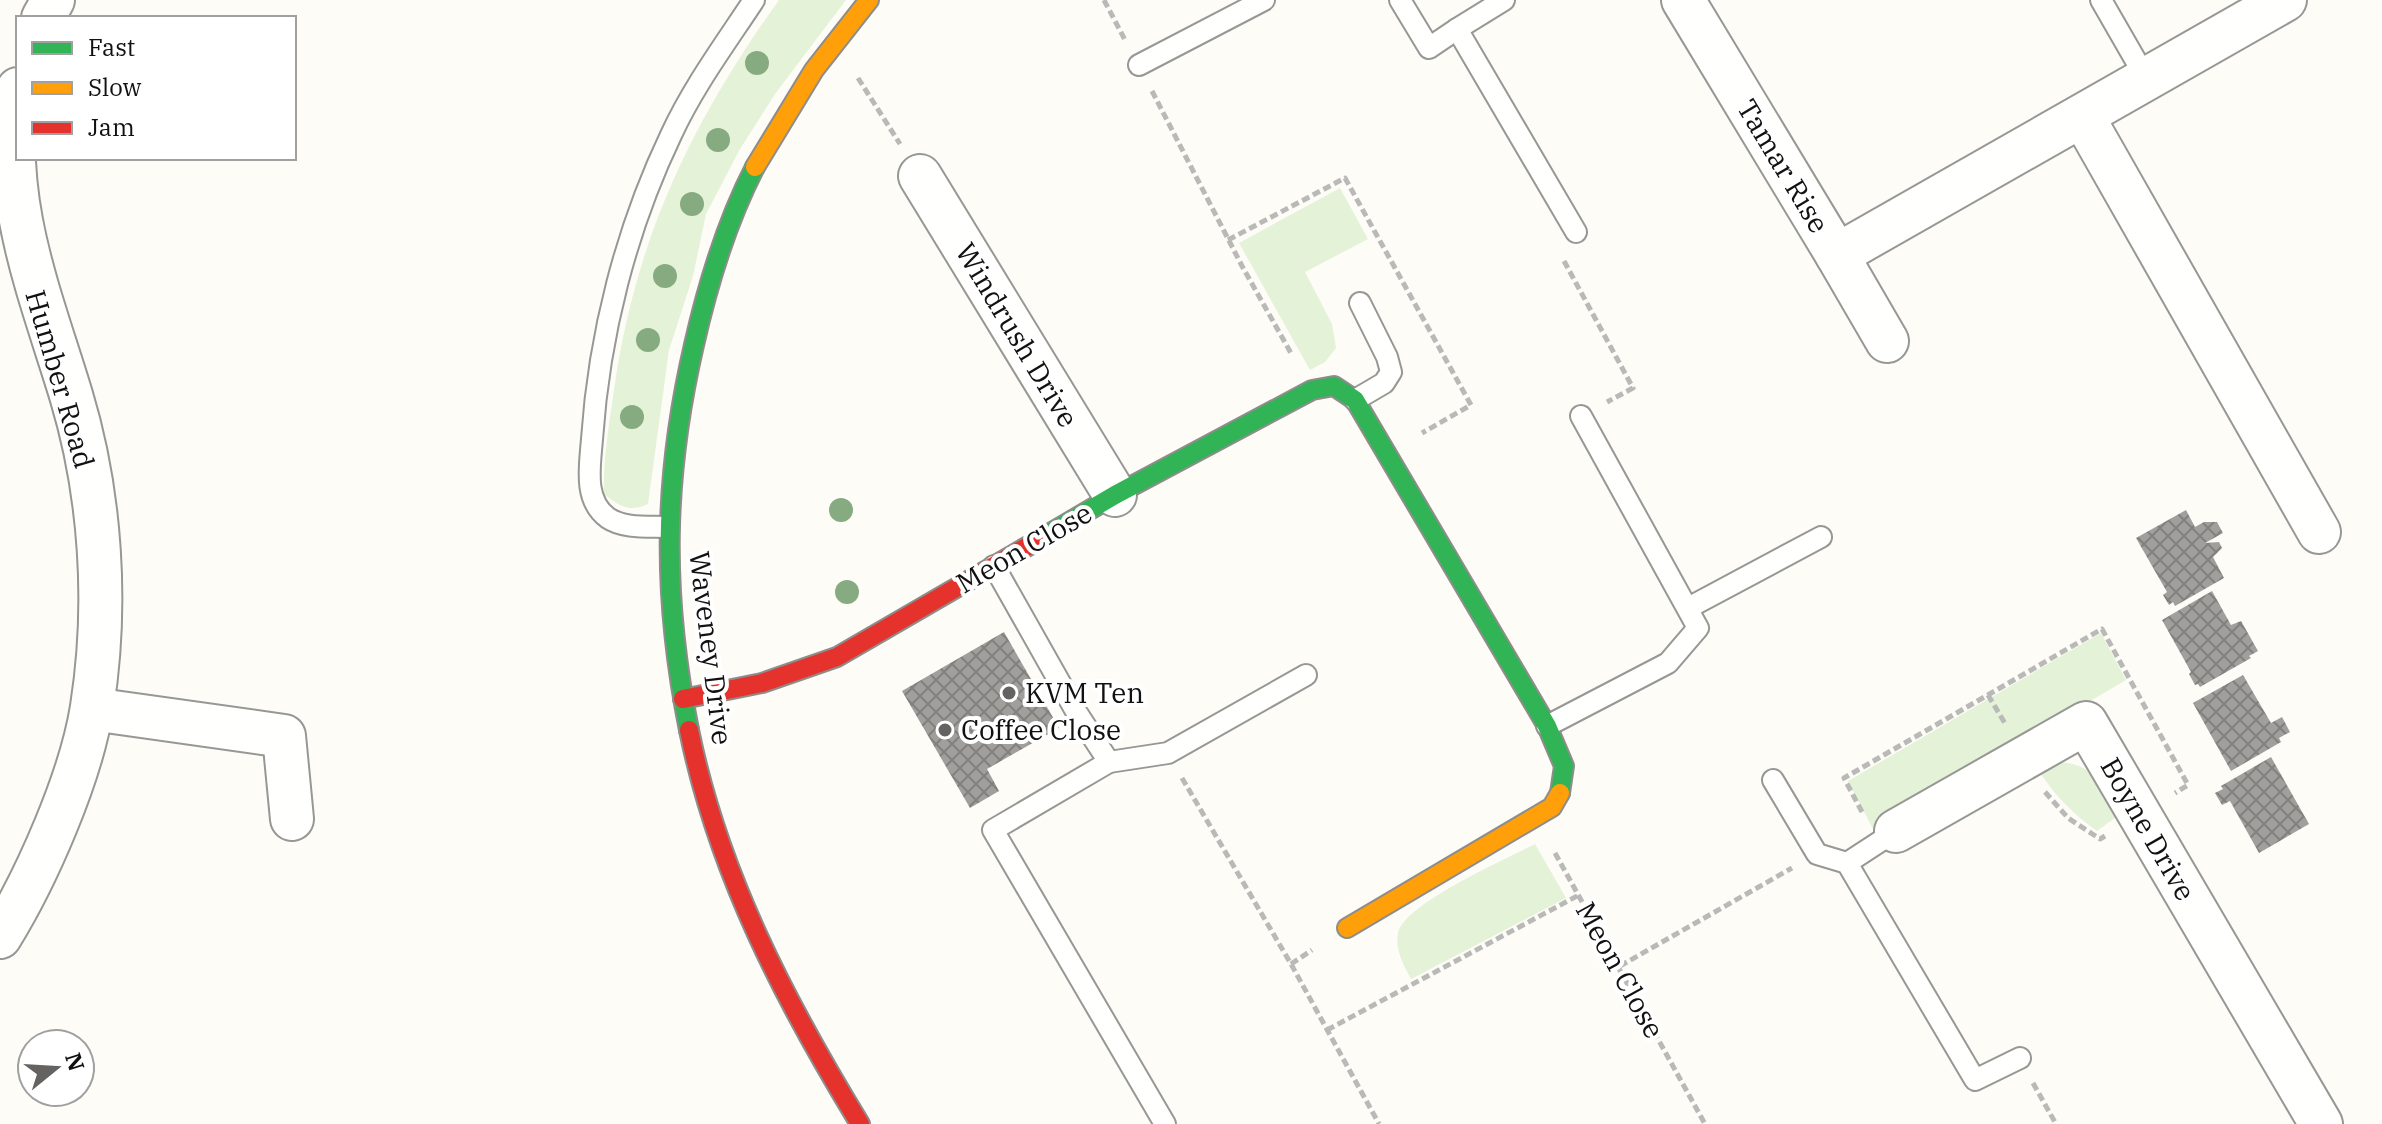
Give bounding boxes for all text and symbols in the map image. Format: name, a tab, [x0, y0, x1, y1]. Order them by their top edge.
legend	[16, 16, 296, 160]
text: Fast	[88, 31, 135, 63]
text: Slow	[88, 71, 142, 103]
street label: Tamar Rise	[1729, 92, 1838, 239]
text: Jam	[88, 111, 135, 143]
street label: Windrush Drive	[948, 236, 1087, 434]
street label: Humber Road	[17, 285, 104, 472]
street label: Meon Close	[949, 494, 1098, 601]
street label: Waveney Drive	[681, 549, 742, 747]
place label: KVM Ten	[1025, 674, 1144, 711]
marker: KVM Ten	[1000, 684, 1018, 702]
place label: Coffee Close	[961, 711, 1121, 748]
marker: Coffee Close	[936, 721, 954, 739]
street label: Boyne Drive	[2093, 750, 2204, 907]
street label: Meon Close	[1568, 895, 1673, 1045]
north arrow	[16, 1028, 96, 1108]
text: N	[59, 1049, 92, 1074]

